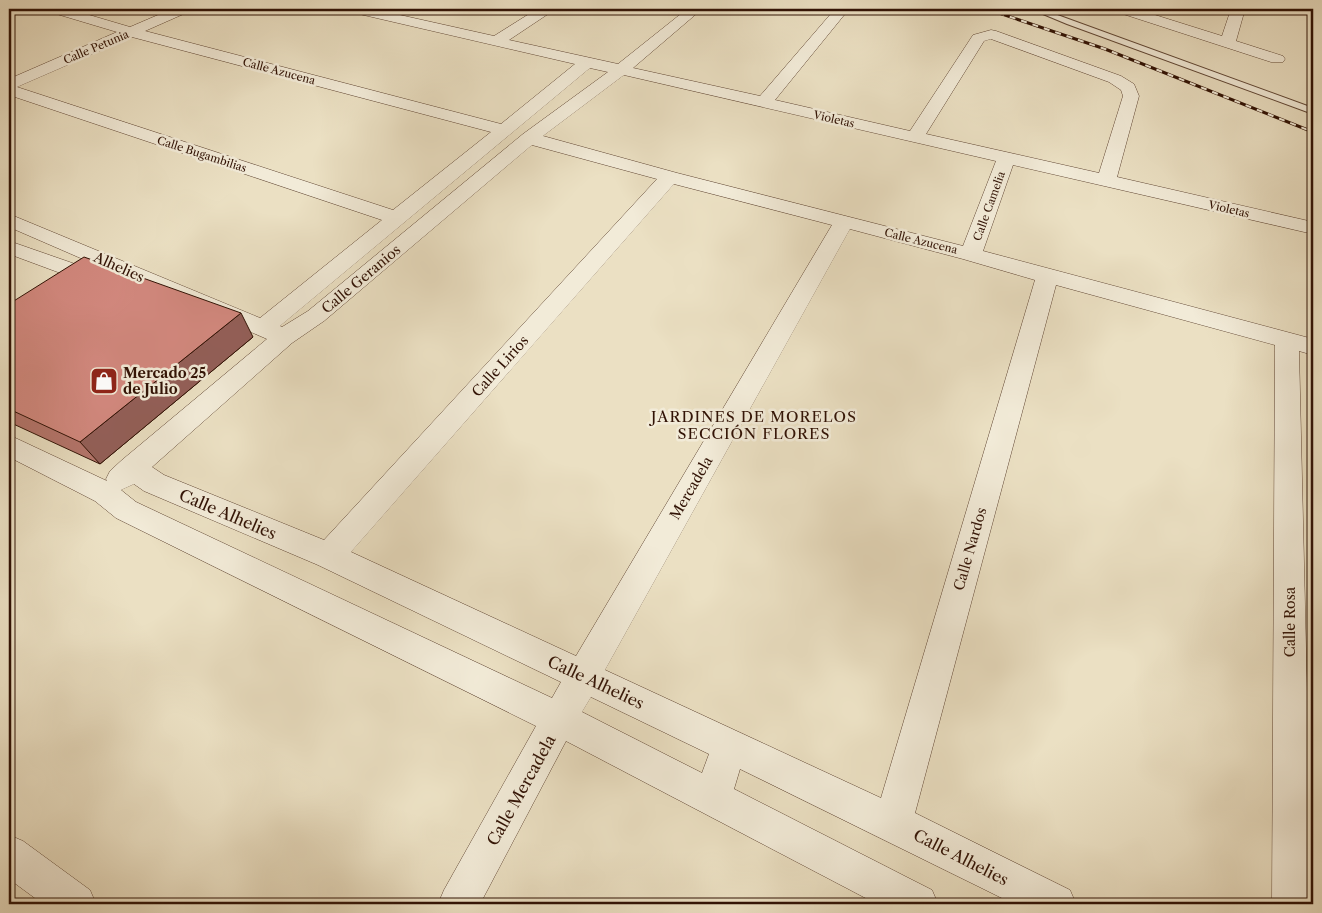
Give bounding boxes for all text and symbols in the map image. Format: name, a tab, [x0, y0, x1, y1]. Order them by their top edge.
street label: Calle Petunia	[61, 27, 131, 67]
street label: Calle Azucena	[241, 55, 317, 87]
street label: Violetas	[811, 107, 856, 131]
street label: Calle Bugambilias	[155, 133, 249, 175]
street label: Calle Camelia	[970, 169, 1008, 243]
street label: Violetas	[1206, 197, 1251, 221]
street label: Calle Azucena	[883, 225, 959, 257]
street label: Calle Geranios	[318, 241, 404, 317]
street label: Alhelies	[90, 247, 147, 286]
street label: Calle Lirios	[468, 332, 532, 400]
place label: Mercado 25 de Julio	[123, 364, 206, 398]
shop icon: Mercado 25 de Julio	[89, 366, 119, 396]
district label: JARDINES DE MORELOS SECCIÓN FLORES	[649, 407, 857, 443]
street label: Mercadela	[666, 453, 717, 523]
street label: Calle Alhelies	[176, 484, 280, 544]
street label: Calle Nardos	[950, 505, 990, 593]
street label: Calle Rosa	[1281, 586, 1299, 657]
street label: Calle Alhelies	[545, 651, 647, 713]
street label: Calle Mercadela	[482, 731, 560, 849]
street label: Calle Alhelies	[910, 824, 1012, 890]

